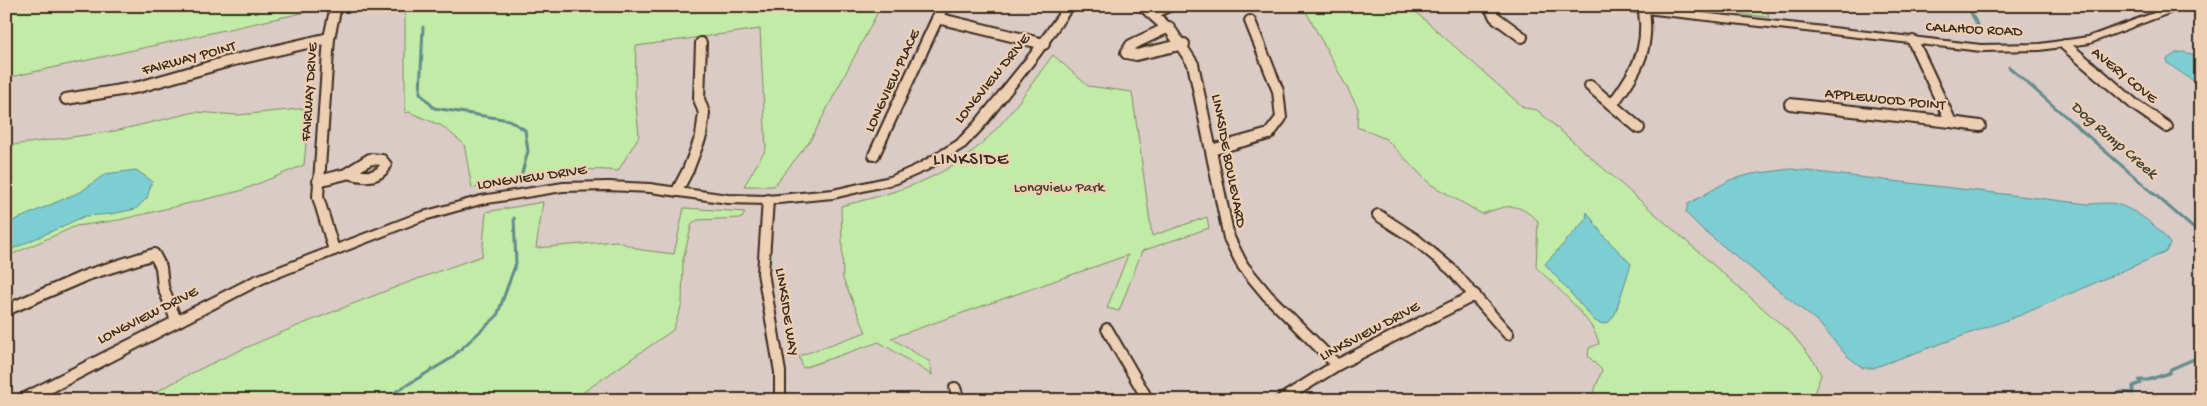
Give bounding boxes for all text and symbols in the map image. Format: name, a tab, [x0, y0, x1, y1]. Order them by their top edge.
street label: CALAHOO ROAD	[1925, 18, 2023, 42]
street label: LONGVIEW PLACE	[861, 26, 925, 135]
street label: LONGVIEW DRIVE	[951, 30, 1035, 128]
street label: FAIRWAY POINT	[139, 37, 239, 80]
street label: FAIRWAY DRIVE	[297, 41, 322, 143]
street label: AVERY COVE	[2087, 44, 2161, 108]
street label: APPLEWOOD POINT	[1824, 85, 1947, 115]
street label: LINKSIDE BOULEVARD	[1206, 93, 1250, 229]
water label: Dog Rump Creek	[2066, 98, 2162, 185]
district label: LINKSIDE	[933, 150, 1009, 171]
street label: LONGVIEW DRIVE	[476, 161, 589, 195]
park label: Longview Park	[1014, 179, 1105, 197]
street label: LINKSIDE WAY	[770, 267, 802, 357]
street label: LONGVIEW DRIVE	[95, 283, 202, 349]
street label: LINKSVIEW DRIVE	[1317, 298, 1424, 366]

